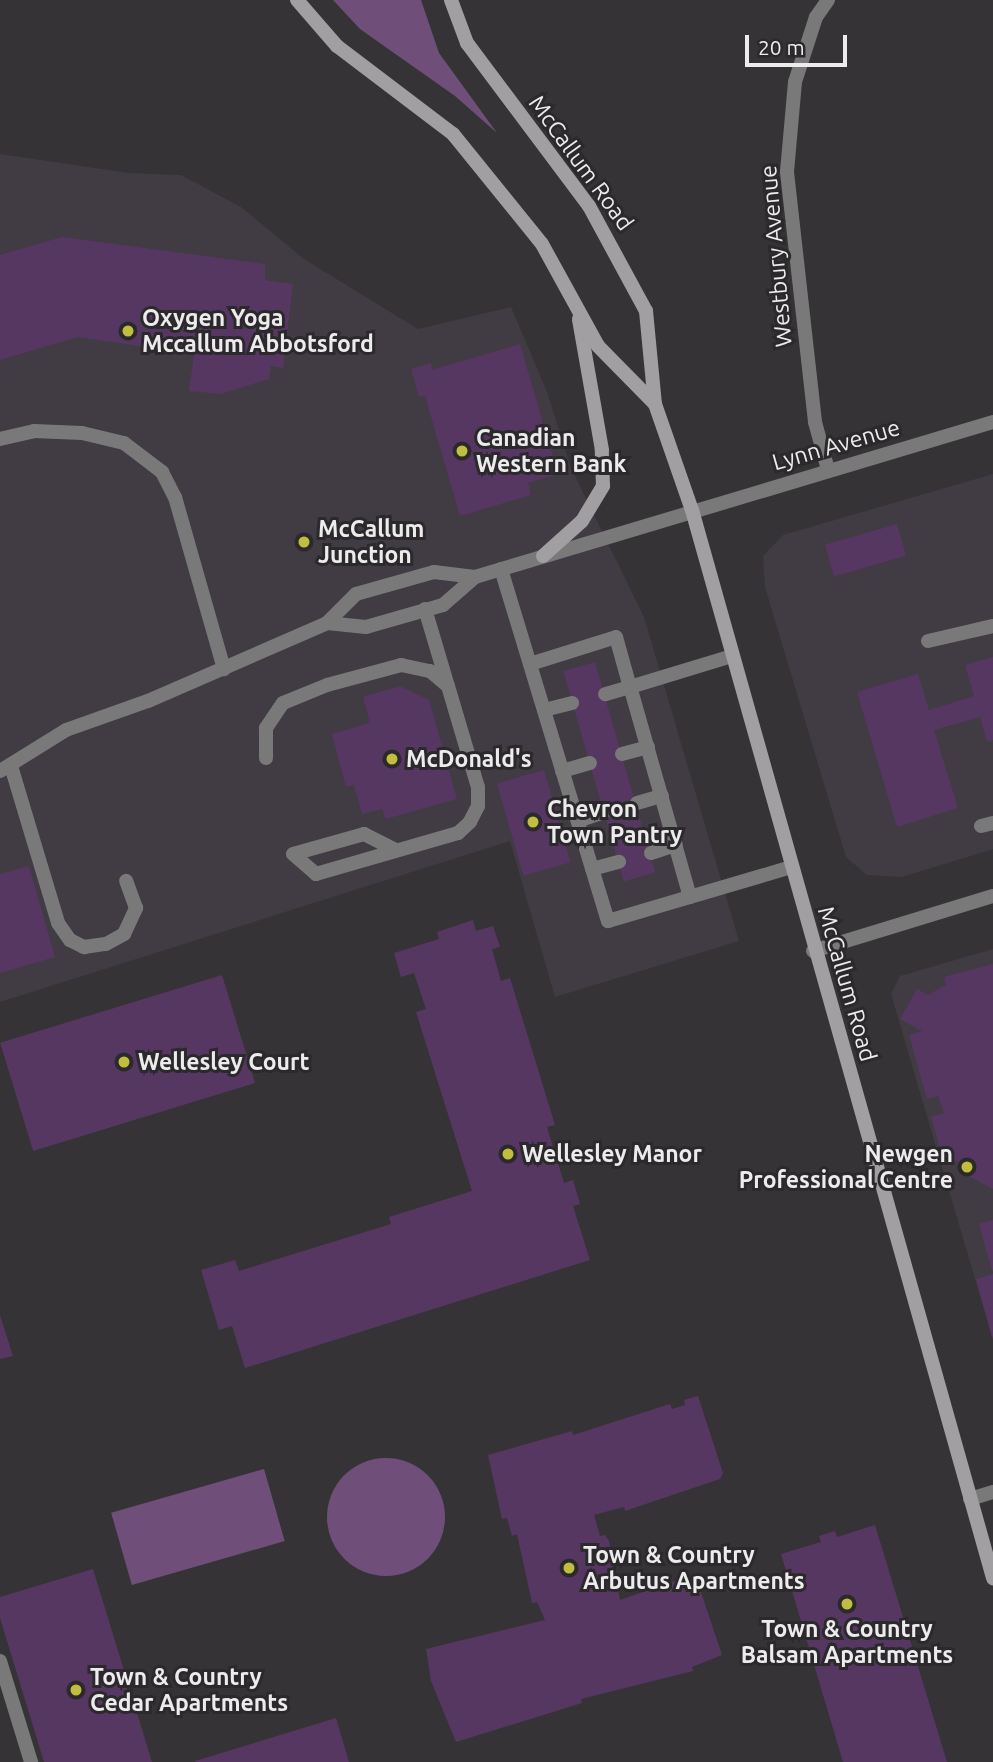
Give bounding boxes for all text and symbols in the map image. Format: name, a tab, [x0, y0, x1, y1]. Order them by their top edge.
scale bar	[748, 21, 850, 65]
text: 20 m	[758, 35, 805, 59]
street label: McCallum Road	[523, 90, 639, 236]
street label: Westbury Avenue	[754, 164, 798, 348]
place label: Oxygen Yoga Mccallum Abbotsford	[142, 304, 374, 358]
marker: Oxygen Yoga Mccallum Abbotsford	[120, 323, 136, 339]
street label: Lynn Avenue	[769, 414, 903, 476]
place label: Canadian Western Bank	[476, 424, 626, 478]
marker: Canadian Western Bank	[454, 443, 470, 459]
place label: McCallum Junction	[318, 515, 424, 569]
marker: McCallum Junction	[296, 534, 312, 550]
place label: McDonald's	[406, 745, 532, 773]
marker: McDonald's	[384, 751, 400, 767]
place label: Chevron Town Pantry	[547, 795, 682, 849]
marker: Chevron Town Pantry	[525, 814, 541, 830]
street label: McCallum Road	[812, 903, 882, 1065]
place label: Wellesley Court	[138, 1048, 309, 1076]
marker: Wellesley Court	[116, 1054, 132, 1070]
place label: Wellesley Manor	[522, 1140, 702, 1168]
place label: Newgen Professional Centre	[739, 1140, 953, 1194]
marker: Wellesley Manor	[500, 1146, 516, 1162]
marker: Newgen Professional Centre	[959, 1159, 975, 1175]
place label: Town & Country Arbutus Apartments	[583, 1541, 805, 1595]
marker: Town & Country Arbutus Apartments	[561, 1560, 577, 1576]
marker: Town & Country Balsam Apartments	[839, 1596, 855, 1612]
place label: Town & Country Balsam Apartments	[741, 1615, 953, 1669]
place label: Town & Country Cedar Apartments	[90, 1663, 288, 1717]
marker: Town & Country Cedar Apartments	[68, 1682, 84, 1698]

